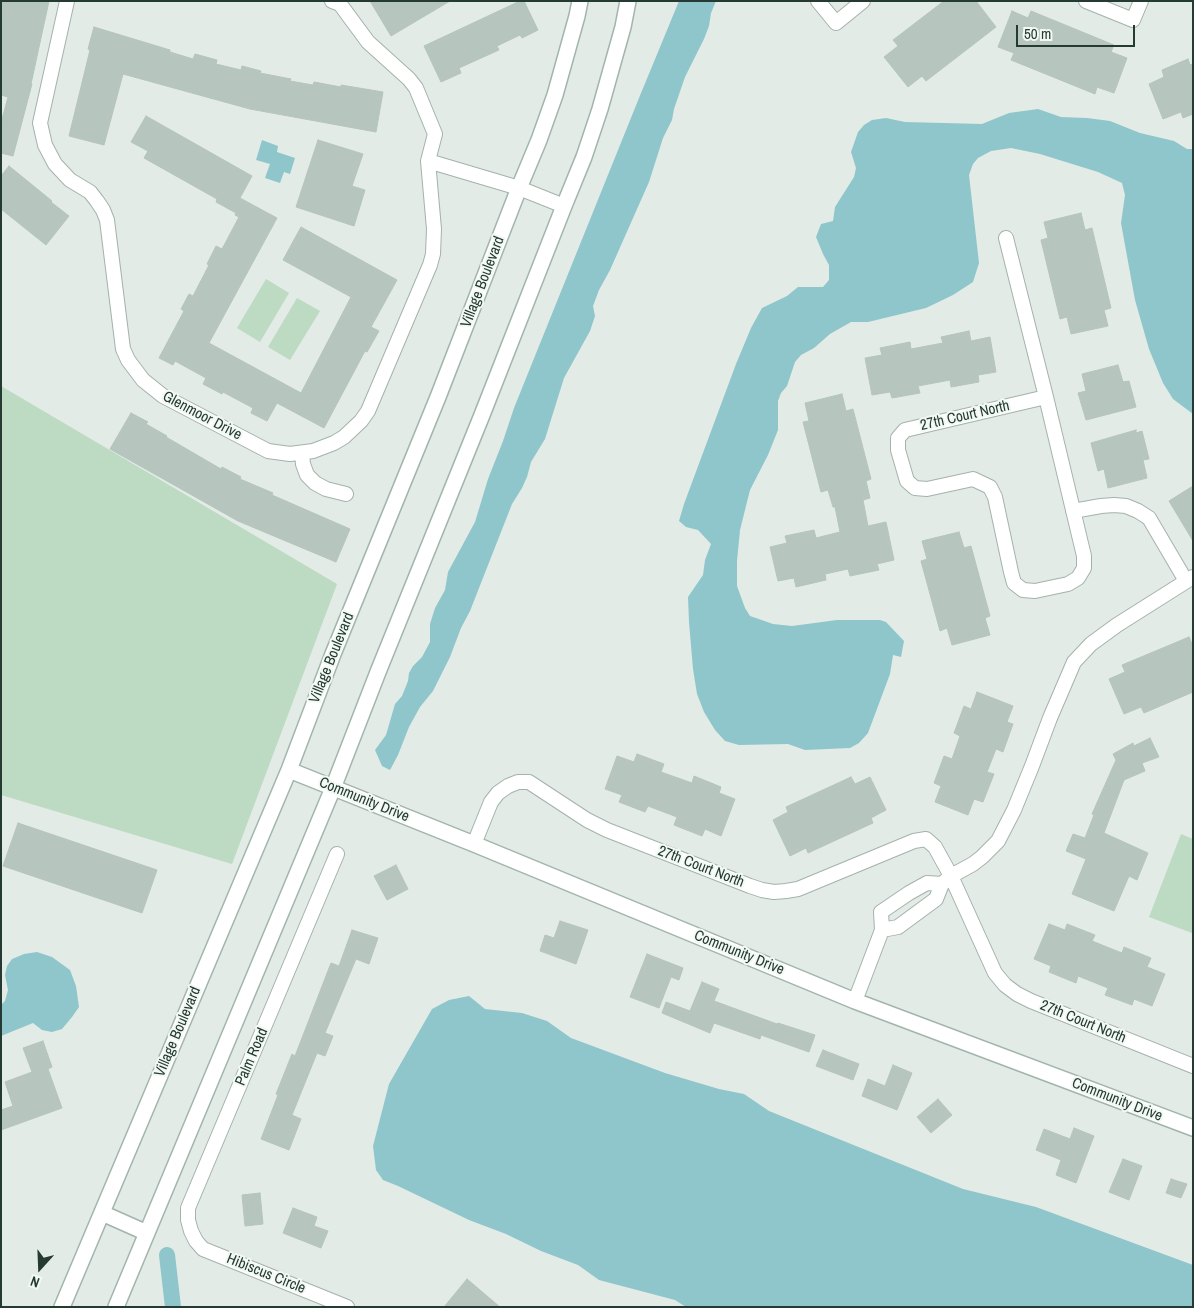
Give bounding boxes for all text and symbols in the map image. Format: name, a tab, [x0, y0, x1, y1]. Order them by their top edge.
scale bar	[1019, 15, 1138, 47]
text: 50 m	[1024, 23, 1051, 44]
street label: Village Boulevard	[457, 234, 509, 330]
street label: Glenmoor Drive	[159, 388, 245, 444]
street label: 27th Court North	[919, 397, 1011, 435]
street label: Village Boulevard	[306, 610, 358, 706]
street label: Community Drive	[316, 774, 412, 826]
street label: 27th Court North	[655, 842, 747, 892]
street label: Community Drive	[691, 927, 787, 979]
street label: Village Boulevard	[151, 984, 205, 1080]
street label: 27th Court North	[1037, 997, 1129, 1047]
street label: Palm Road	[232, 1025, 272, 1089]
street label: Community Drive	[1069, 1074, 1165, 1126]
north arrow	[15, 1243, 65, 1293]
street label: Hibiscus Circle	[224, 1250, 308, 1298]
text: N	[28, 1272, 42, 1292]

